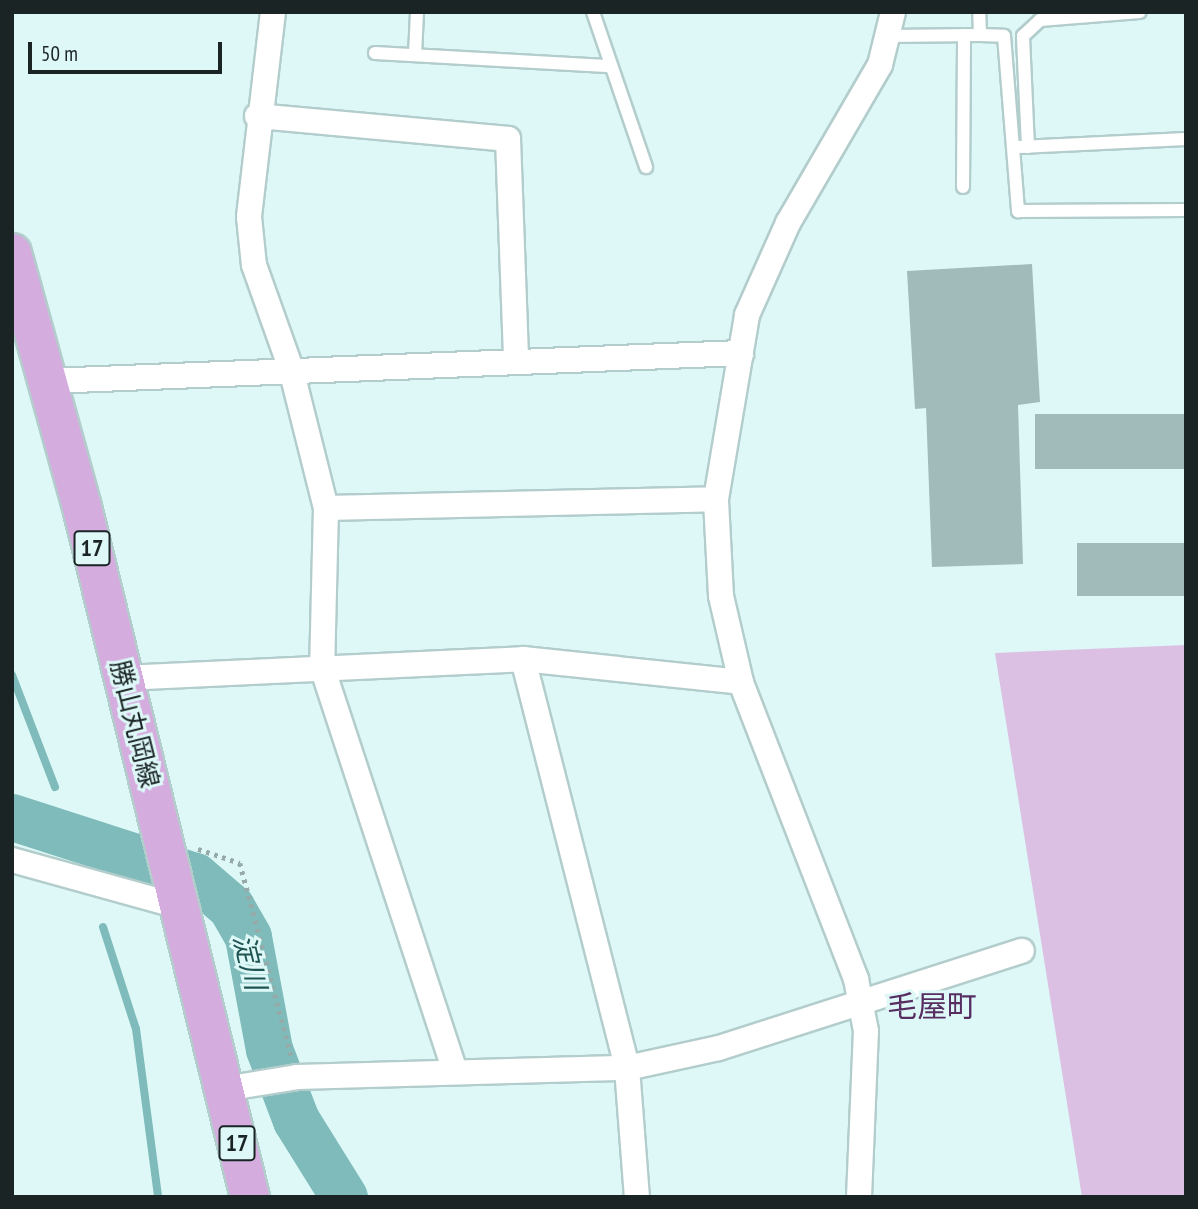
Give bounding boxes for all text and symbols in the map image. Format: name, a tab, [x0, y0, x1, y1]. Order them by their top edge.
scale bar	[32, 28, 226, 72]
text: 50 m	[41, 40, 78, 67]
road number: 17	[73, 528, 111, 568]
street label: 勝山丸岡線	[104, 657, 166, 791]
water label: 淀川	[227, 931, 273, 993]
district label: 毛屋町	[887, 988, 977, 1024]
road number: 17	[218, 1122, 256, 1163]

